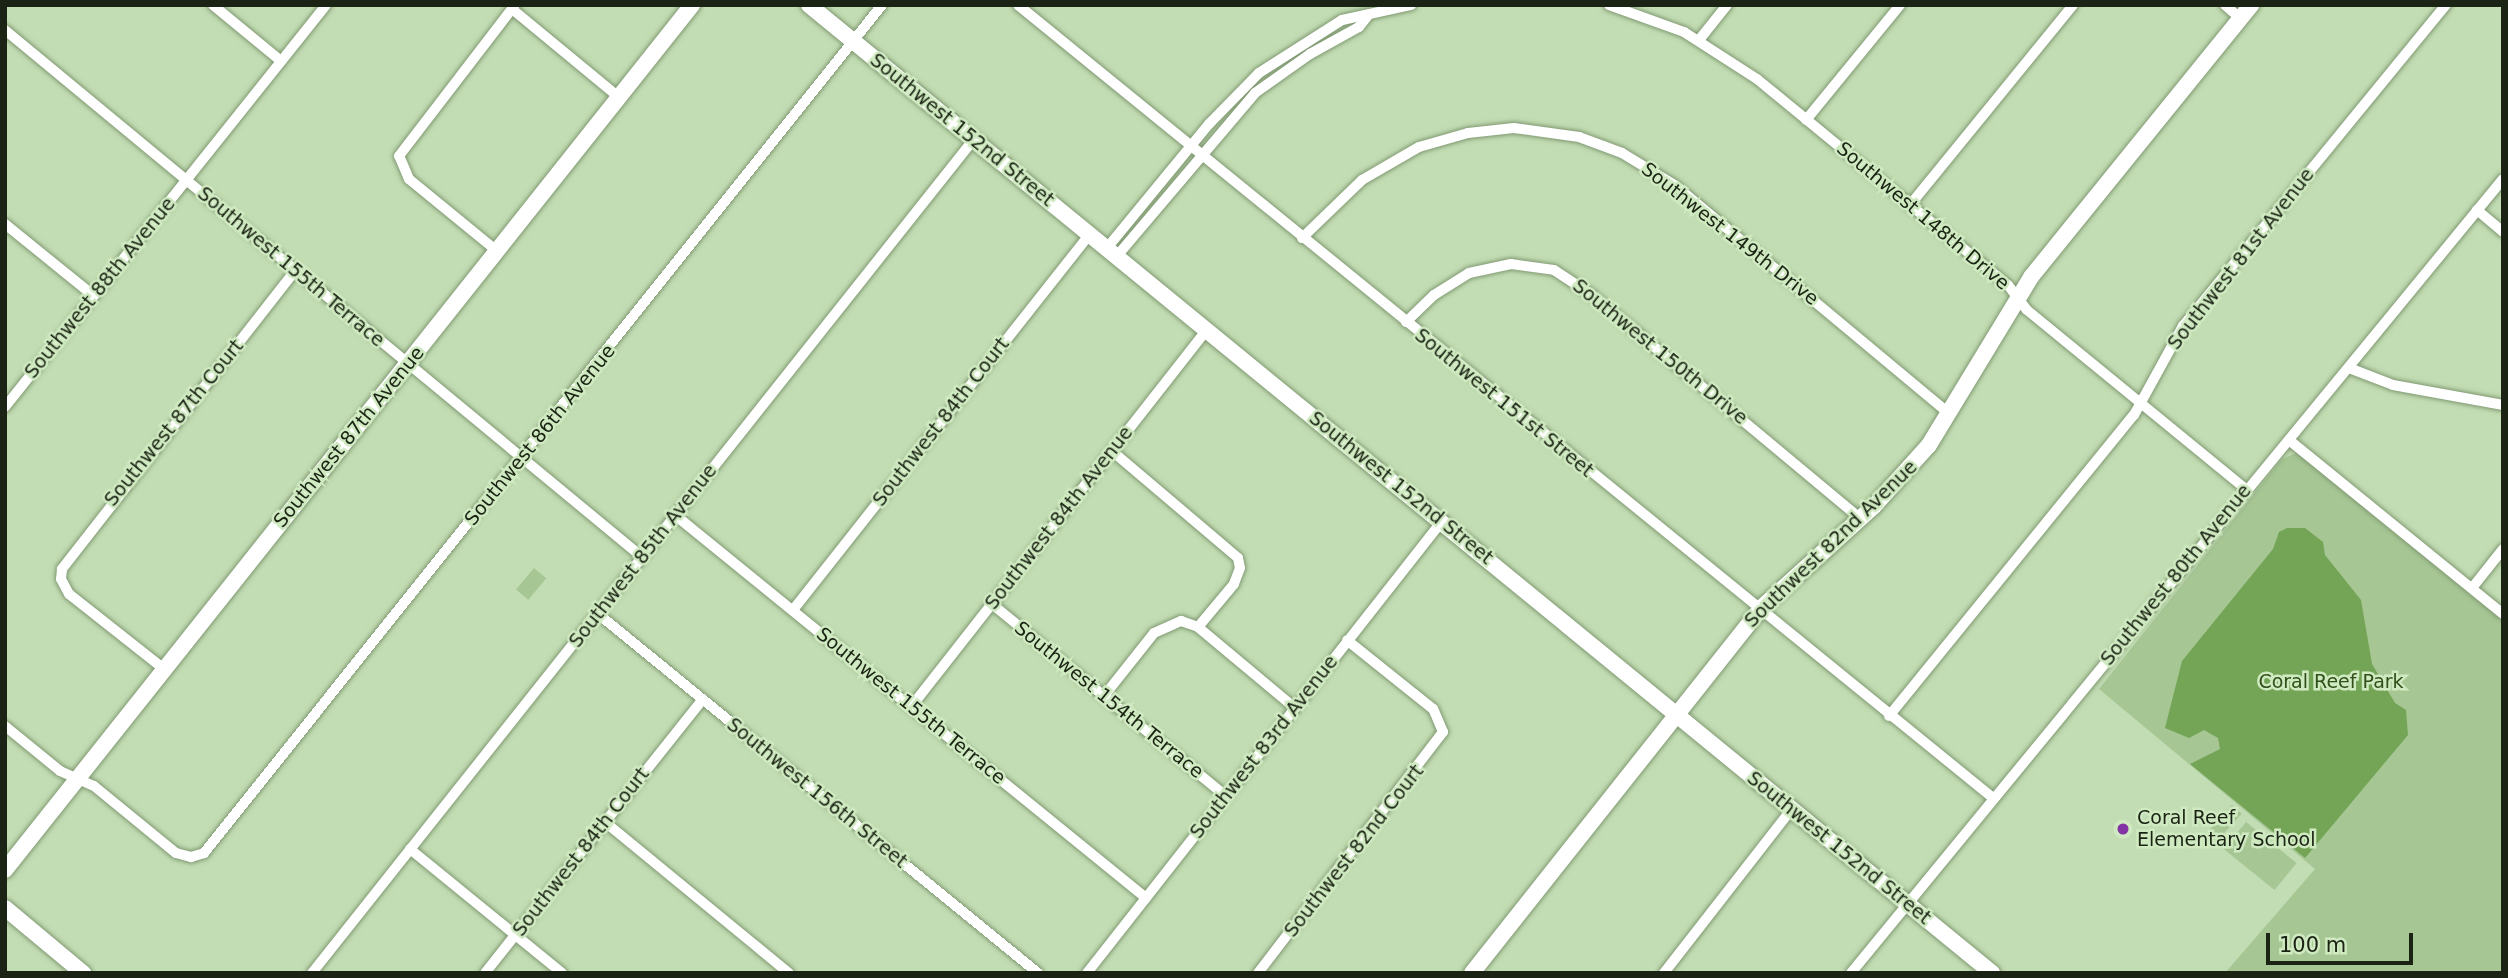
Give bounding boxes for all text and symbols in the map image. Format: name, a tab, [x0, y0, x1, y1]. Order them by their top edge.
street label: Southwest 152nd Street	[865, 49, 1059, 211]
street label: Southwest 148th Drive	[1832, 137, 2014, 295]
street label: Southwest 149th Drive	[1637, 158, 1823, 310]
street label: Southwest 81st Avenue	[2163, 164, 2319, 354]
street label: Southwest 155th Terrace	[193, 182, 389, 352]
street label: Southwest 88th Avenue	[20, 193, 180, 383]
street label: Southwest 150th Drive	[1568, 274, 1752, 430]
street label: Southwest 151st Street	[1410, 324, 1598, 482]
street label: Southwest 84th Court	[868, 333, 1014, 511]
street label: Southwest 87th Court	[100, 335, 248, 511]
street label: Southwest 86th Avenue	[460, 340, 620, 530]
street label: Southwest 87th Avenue	[269, 342, 429, 532]
street label: Southwest 152nd Street	[1304, 407, 1498, 569]
street label: Southwest 84th Avenue	[980, 422, 1138, 614]
street label: Southwest 82nd Avenue	[1740, 456, 1922, 632]
street label: Southwest 85th Avenue	[564, 460, 722, 652]
street label: Southwest 80th Avenue	[2096, 480, 2256, 670]
street label: Southwest 154th Terrace	[1010, 617, 1208, 783]
street label: Southwest 155th Terrace	[812, 623, 1010, 789]
street label: Southwest 83rd Avenue	[1185, 651, 1343, 843]
park label: Coral Reef Park	[2258, 671, 2404, 693]
street label: Southwest 156th Street	[722, 713, 912, 873]
street label: Southwest 82nd Court	[1280, 760, 1428, 942]
street label: Southwest 84th Court	[508, 763, 654, 941]
street label: Southwest 152nd Street	[1742, 767, 1936, 929]
place label: Coral Reef Elementary School	[2137, 807, 2315, 851]
marker: Coral Reef Elementary School	[2115, 821, 2131, 837]
scale bar	[2270, 918, 2417, 962]
text: 100 m	[2279, 933, 2346, 957]

